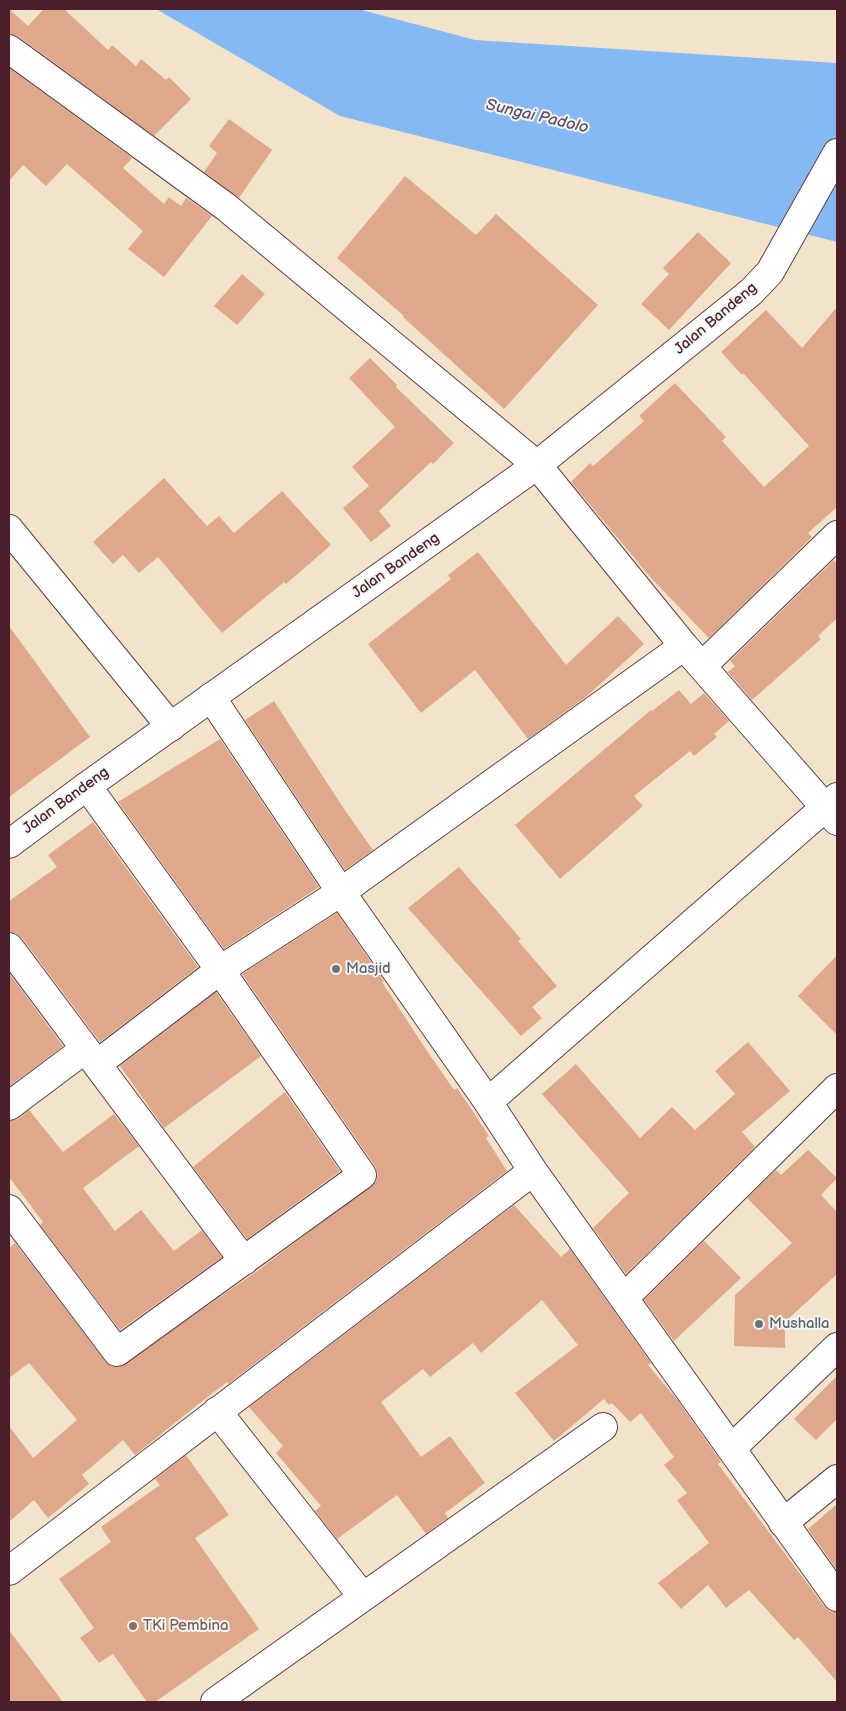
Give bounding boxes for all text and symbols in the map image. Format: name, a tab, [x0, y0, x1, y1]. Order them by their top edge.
water label: Sungai Padolo	[484, 96, 590, 138]
street label: Jalan Bandeng	[671, 279, 761, 359]
street label: Jalan Bandeng	[349, 529, 443, 603]
street label: Jalan Bandeng	[19, 764, 113, 838]
place label: Masjid	[346, 960, 391, 978]
marker: Masjid	[330, 963, 342, 975]
place label: Mushalla	[769, 1315, 830, 1333]
marker: Mushalla	[753, 1318, 765, 1330]
place label: TKi Pembina	[143, 1617, 228, 1635]
marker: TKi Pembina	[127, 1620, 139, 1632]

